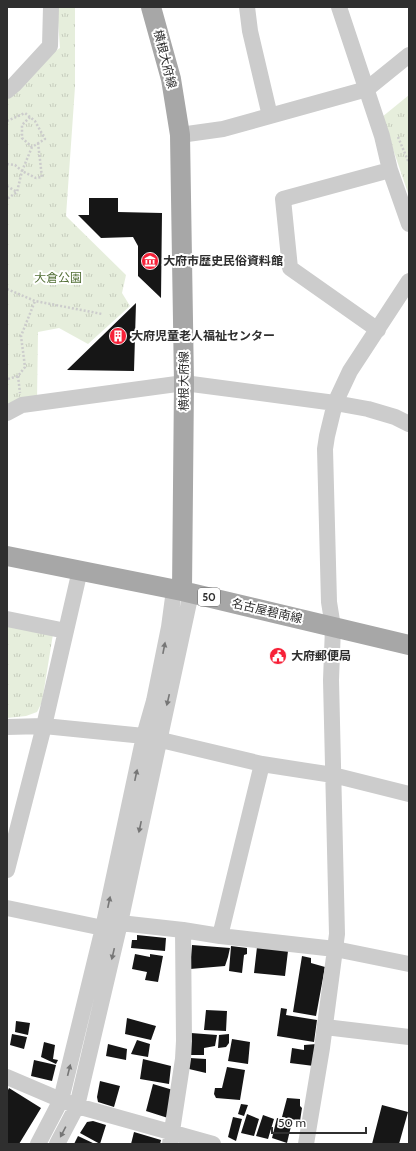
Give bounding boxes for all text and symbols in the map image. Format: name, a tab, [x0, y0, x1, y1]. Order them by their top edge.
street label: 横根大府線	[151, 28, 180, 90]
museum icon: 大府市歴史民俗資料館	[140, 251, 160, 271]
place label: 大府市歴史民俗資料館	[163, 253, 283, 268]
park label: 大倉公園	[34, 270, 82, 285]
building icon: 大府児童老人福祉センター	[108, 326, 128, 346]
place label: 大府児童老人福祉センター	[131, 328, 275, 343]
street label: 横根大府線	[176, 351, 191, 411]
road number: 50	[198, 588, 220, 606]
street label: 名古屋碧南線	[230, 595, 304, 626]
one-way arrow	[162, 642, 168, 655]
public building icon: 大府郵便局	[268, 646, 288, 666]
place label: 大府郵便局	[291, 648, 351, 663]
one-way arrow	[165, 694, 171, 706]
one-way arrow	[133, 769, 139, 781]
one-way arrow	[136, 821, 142, 833]
one-way arrow	[106, 896, 112, 908]
one-way arrow	[110, 948, 116, 960]
one-way arrow	[66, 1063, 72, 1075]
scale bar	[272, 1109, 366, 1135]
text: 50 m	[278, 1115, 306, 1130]
one-way arrow	[60, 1126, 66, 1138]

